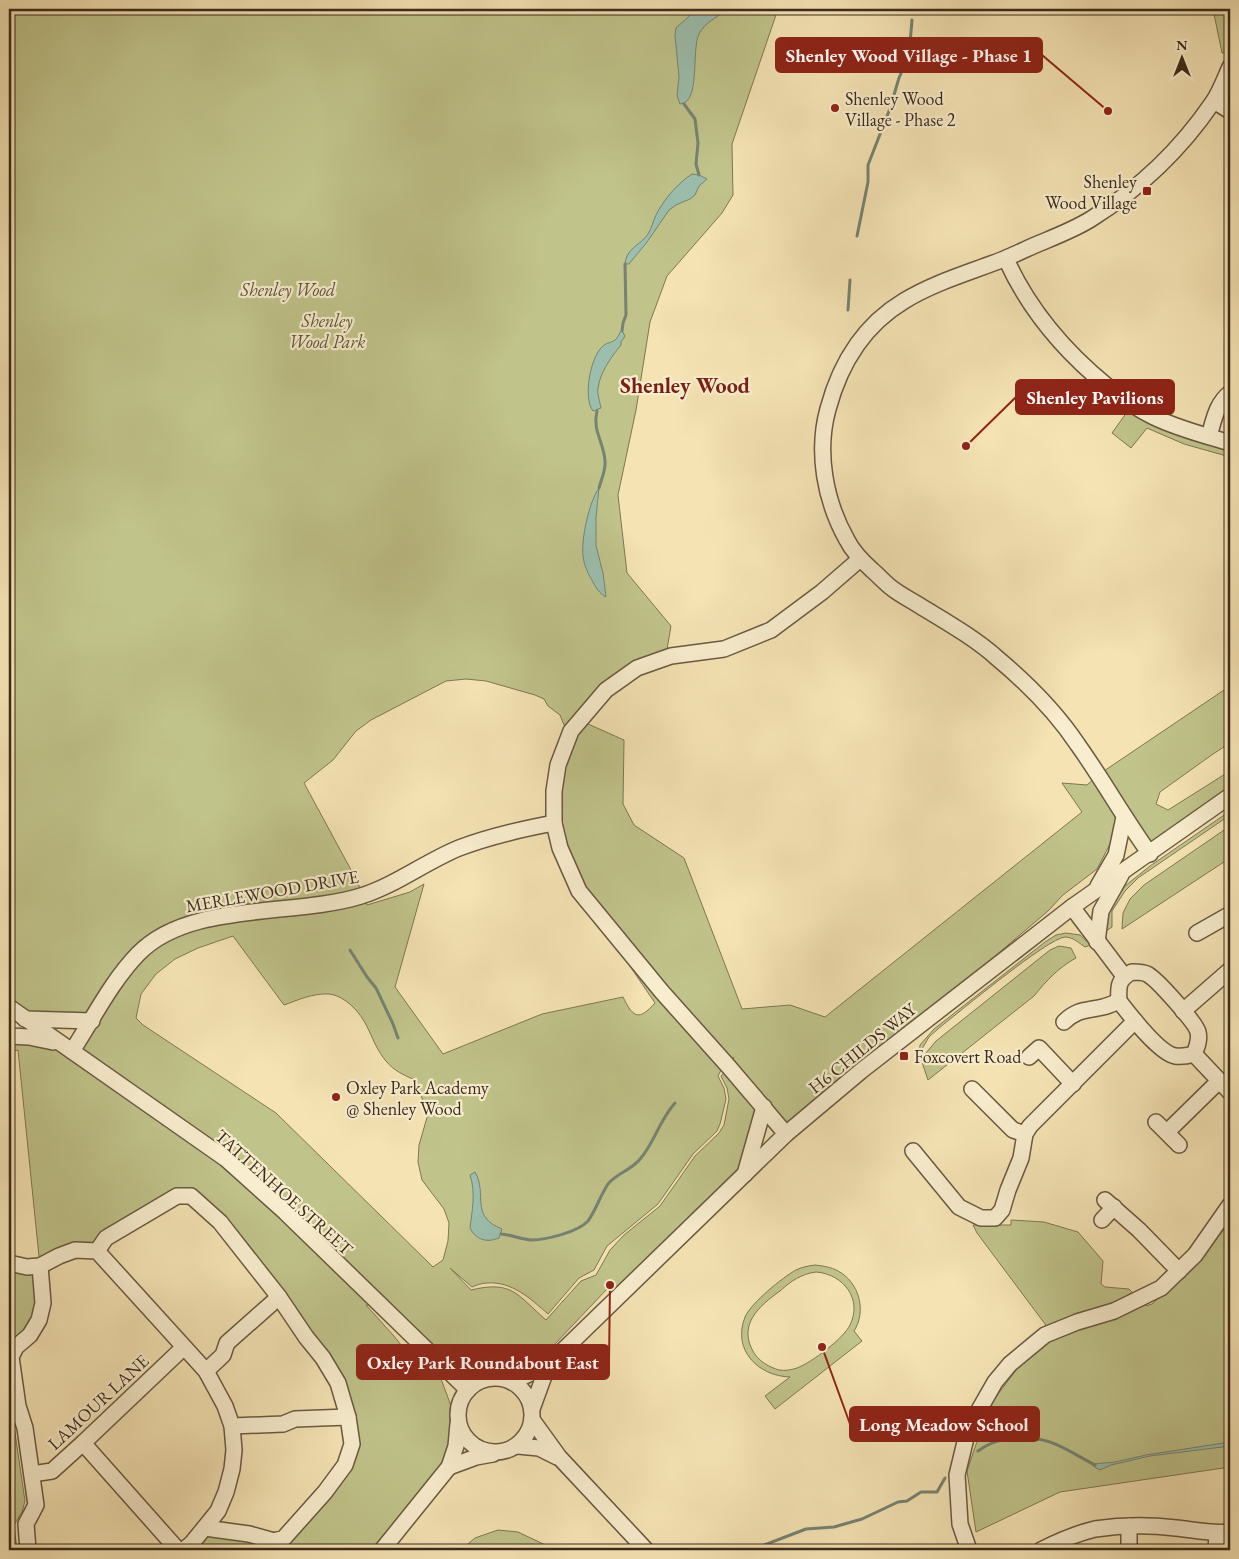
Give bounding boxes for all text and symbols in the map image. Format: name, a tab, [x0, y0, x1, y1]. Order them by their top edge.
north arrow	[1156, 32, 1206, 82]
text: N	[1176, 36, 1188, 54]
callout: Shenley Wood Village - Phase 1	[776, 38, 1042, 72]
text: Shenley Wood Village - Phase 1	[786, 43, 1032, 68]
place label: Shenley Wood Village - Phase 2	[845, 87, 956, 131]
marker: Shenley Wood Village - Phase 2	[829, 102, 841, 114]
place label: Shenley Wood Village	[1045, 170, 1137, 214]
marker: Shenley Wood Village	[1141, 185, 1153, 197]
park label: Shenley Wood	[240, 278, 336, 302]
park label: Shenley Wood Park	[289, 309, 365, 353]
district label: Shenley Wood	[620, 371, 750, 400]
callout: Shenley Pavilions	[1016, 380, 1174, 414]
text: Shenley Pavilions	[1026, 385, 1164, 410]
street label: MERLEWOOD DRIVE	[184, 864, 360, 918]
street label: H6 CHILDS WAY	[803, 997, 922, 1098]
place label: Foxcovert Road	[914, 1045, 1022, 1068]
marker: Foxcovert Road	[898, 1050, 910, 1062]
place label: Oxley Park Academy @ Shenley Wood	[346, 1076, 489, 1120]
marker: Oxley Park Academy @ Shenley Wood	[330, 1091, 342, 1103]
street label: TATTENHOE STREET	[210, 1124, 358, 1261]
callout: Oxley Park Roundabout East	[357, 1345, 609, 1379]
street label: LAMOUR LANE	[43, 1349, 153, 1455]
text: Oxley Park Roundabout East	[367, 1350, 599, 1375]
callout: Long Meadow School	[850, 1407, 1039, 1441]
text: Long Meadow School	[859, 1412, 1029, 1437]

